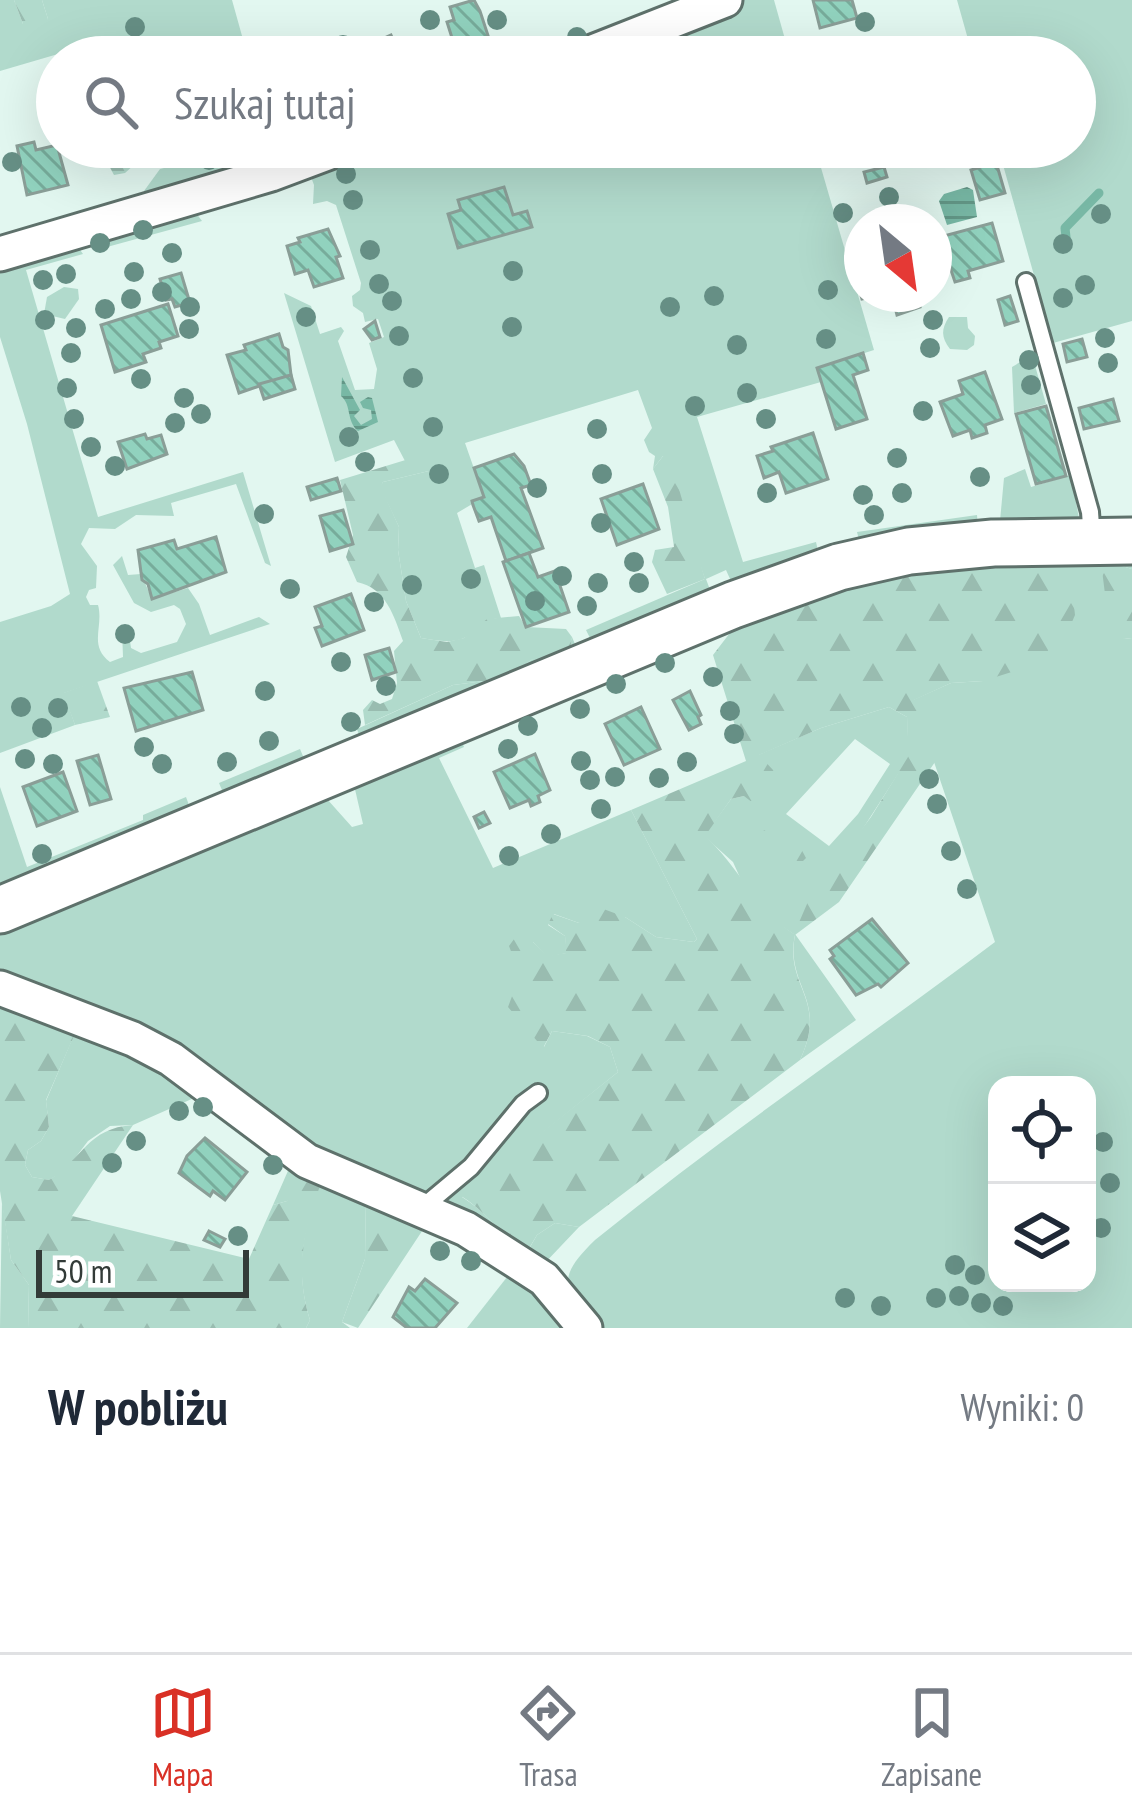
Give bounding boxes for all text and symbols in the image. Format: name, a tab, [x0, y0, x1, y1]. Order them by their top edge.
search box	[36, 36, 1096, 168]
icon: search	[78, 69, 144, 135]
text: Szukaj tutaj	[174, 73, 356, 131]
north arrow	[844, 204, 952, 312]
map controls	[988, 1076, 1096, 1292]
button: locate	[988, 1076, 1096, 1184]
button: layers	[988, 1184, 1096, 1292]
scale bar	[36, 1244, 249, 1297]
text: 50 m	[54, 1249, 112, 1292]
text: W pobliżu	[48, 1373, 228, 1439]
text: Wyniki: 0	[961, 1381, 1084, 1432]
tab: Mapa	[150, 1680, 216, 1795]
tab: Trasa	[515, 1680, 581, 1795]
tab: Zapisane	[881, 1680, 982, 1795]

